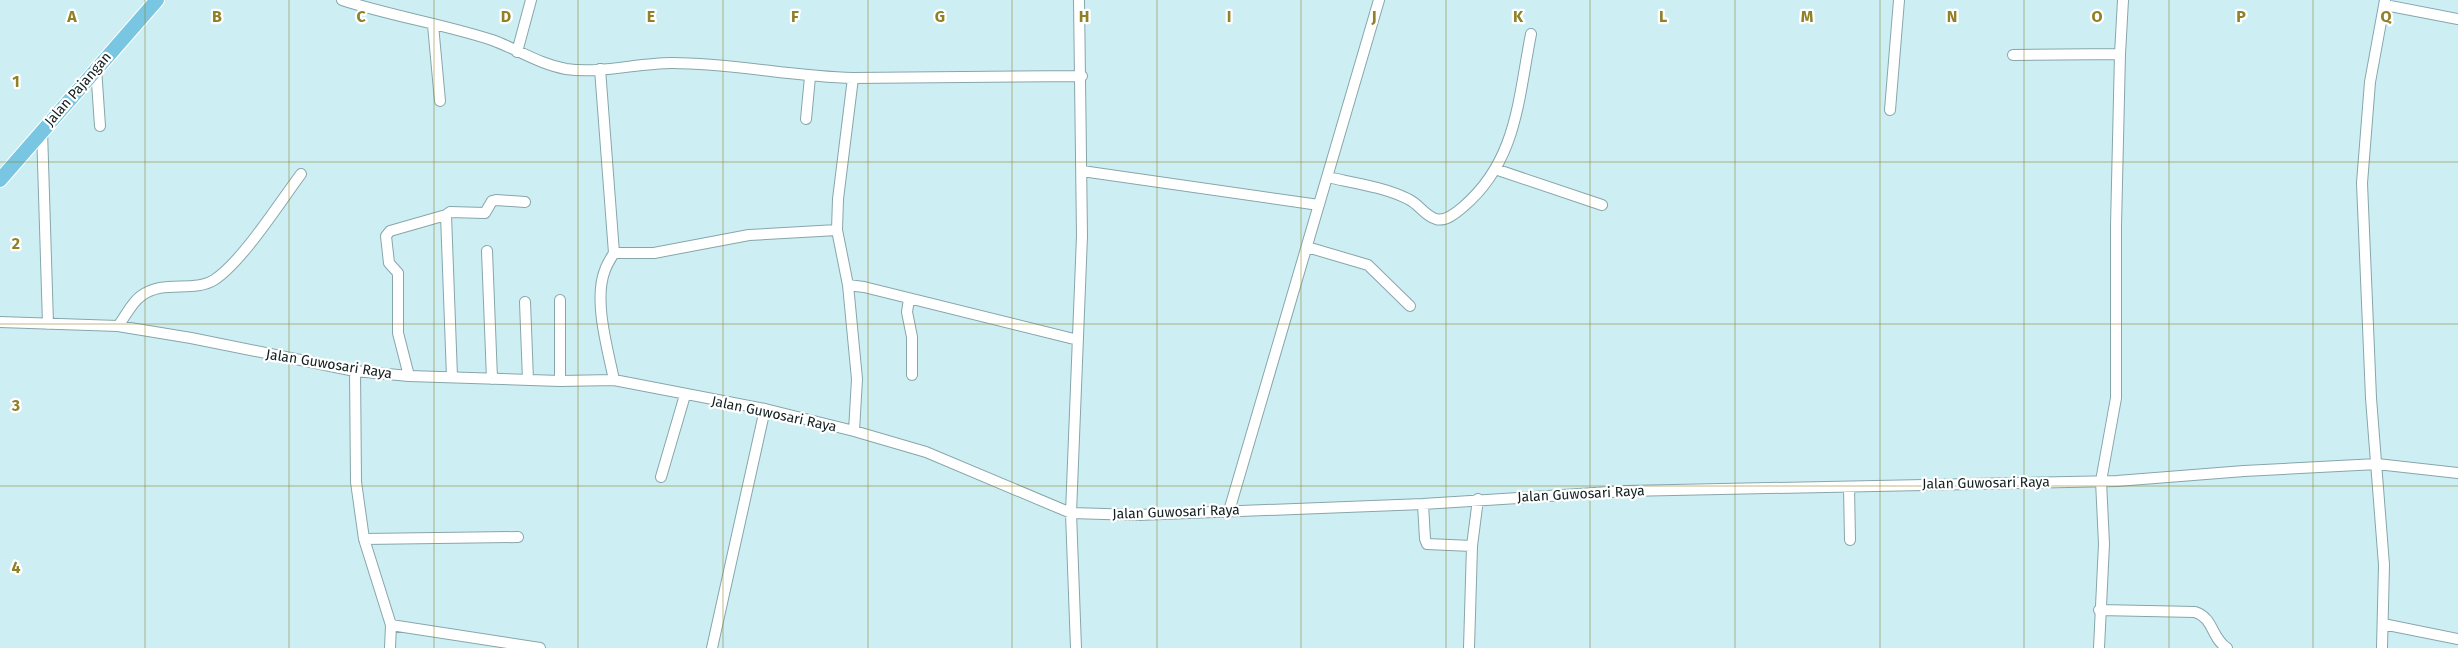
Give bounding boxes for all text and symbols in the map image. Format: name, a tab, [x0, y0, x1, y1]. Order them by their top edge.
text: A	[66, 7, 77, 26]
text: B	[212, 7, 222, 26]
text: C	[356, 7, 366, 26]
text: D	[501, 7, 511, 26]
text: E	[647, 7, 655, 26]
text: F	[791, 7, 799, 26]
text: G	[935, 7, 945, 26]
text: H	[1079, 7, 1089, 26]
text: I	[1227, 7, 1231, 26]
text: J	[1370, 7, 1377, 26]
text: K	[1513, 7, 1524, 26]
text: L	[1659, 7, 1667, 26]
text: M	[1801, 7, 1814, 26]
text: N	[1947, 7, 1957, 26]
text: O	[2091, 7, 2103, 26]
text: P	[2236, 7, 2246, 26]
text: Q	[2380, 7, 2392, 26]
street label: Jalan Pajangan	[41, 48, 115, 130]
text: 1	[12, 72, 20, 91]
text: 2	[12, 234, 20, 253]
street label: Jalan Guwosari Raya	[265, 346, 393, 382]
street label: Jalan Guwosari Raya	[710, 392, 838, 436]
text: 3	[11, 396, 20, 415]
street label: Jalan Guwosari Raya	[1922, 473, 2050, 493]
street label: Jalan Guwosari Raya	[1517, 482, 1645, 506]
street label: Jalan Guwosari Raya	[1112, 501, 1240, 523]
text: 4	[11, 558, 21, 577]

